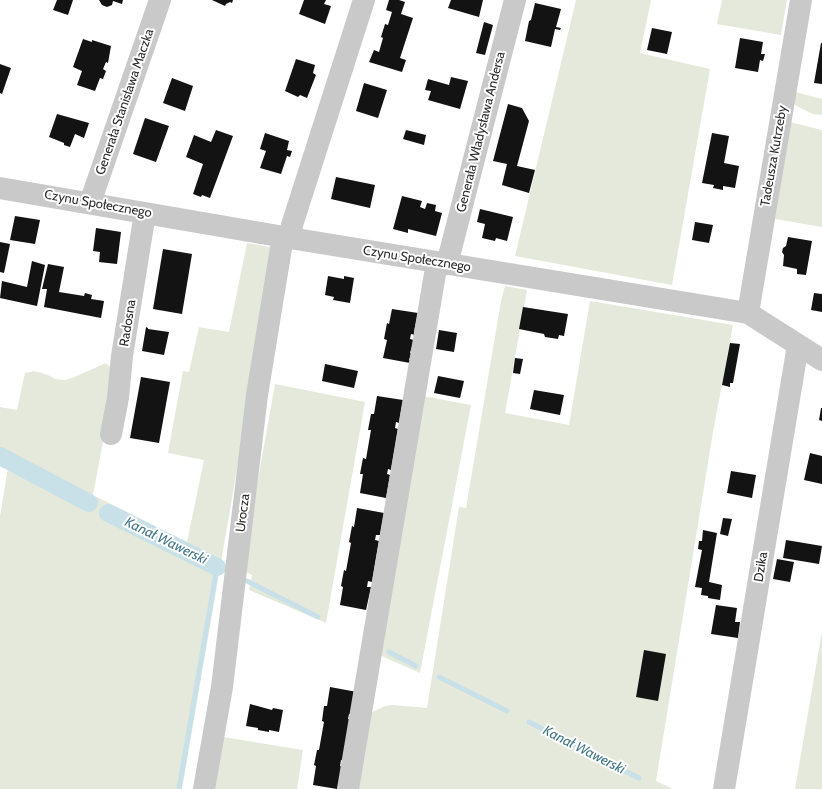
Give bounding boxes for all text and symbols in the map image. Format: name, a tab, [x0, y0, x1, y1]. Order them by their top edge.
street label: Generała Stanisława Maczka	[93, 27, 157, 177]
street label: Generała Władysława Andersa	[453, 50, 509, 214]
street label: Tadeusza Kutrzeby	[757, 104, 791, 208]
street label: Czynu Społecznego	[43, 187, 153, 221]
street label: Czynu Społecznego	[362, 243, 472, 275]
street label: Radosna	[117, 298, 139, 348]
street label: Urocza	[233, 493, 253, 533]
water label: Kanał Wawerski	[122, 514, 210, 568]
street label: Dzika	[751, 551, 771, 583]
water label: Kanał Wawerski	[540, 722, 628, 778]

